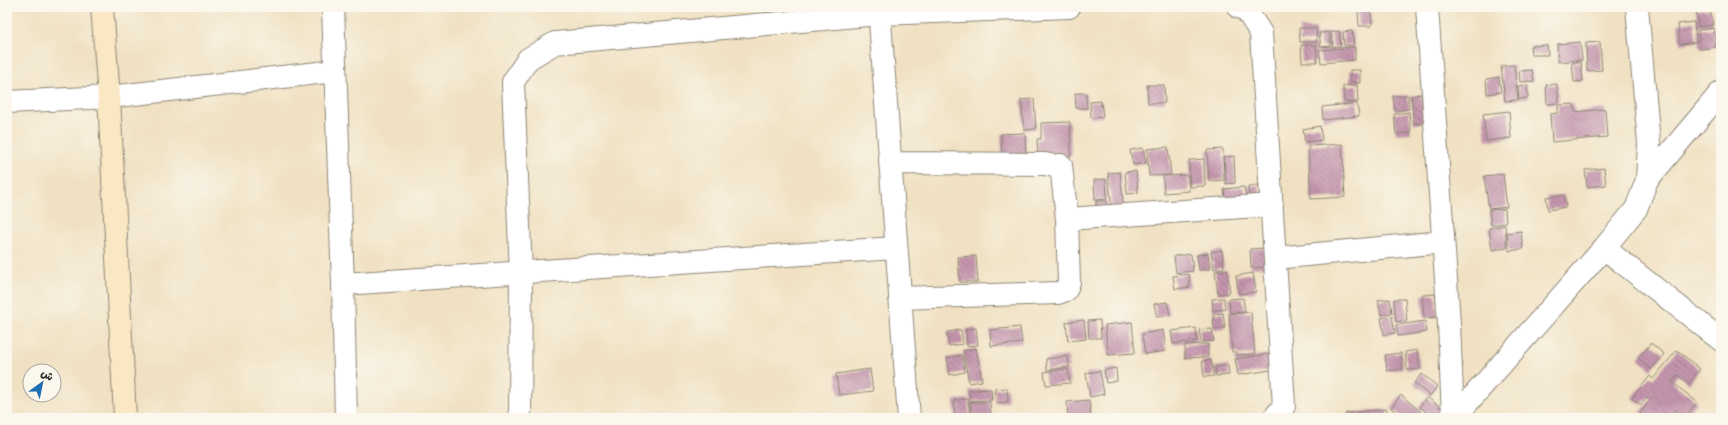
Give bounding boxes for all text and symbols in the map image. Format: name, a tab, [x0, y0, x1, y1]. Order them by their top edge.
north arrow	[22, 363, 62, 403]
text: ش	[37, 364, 57, 386]

